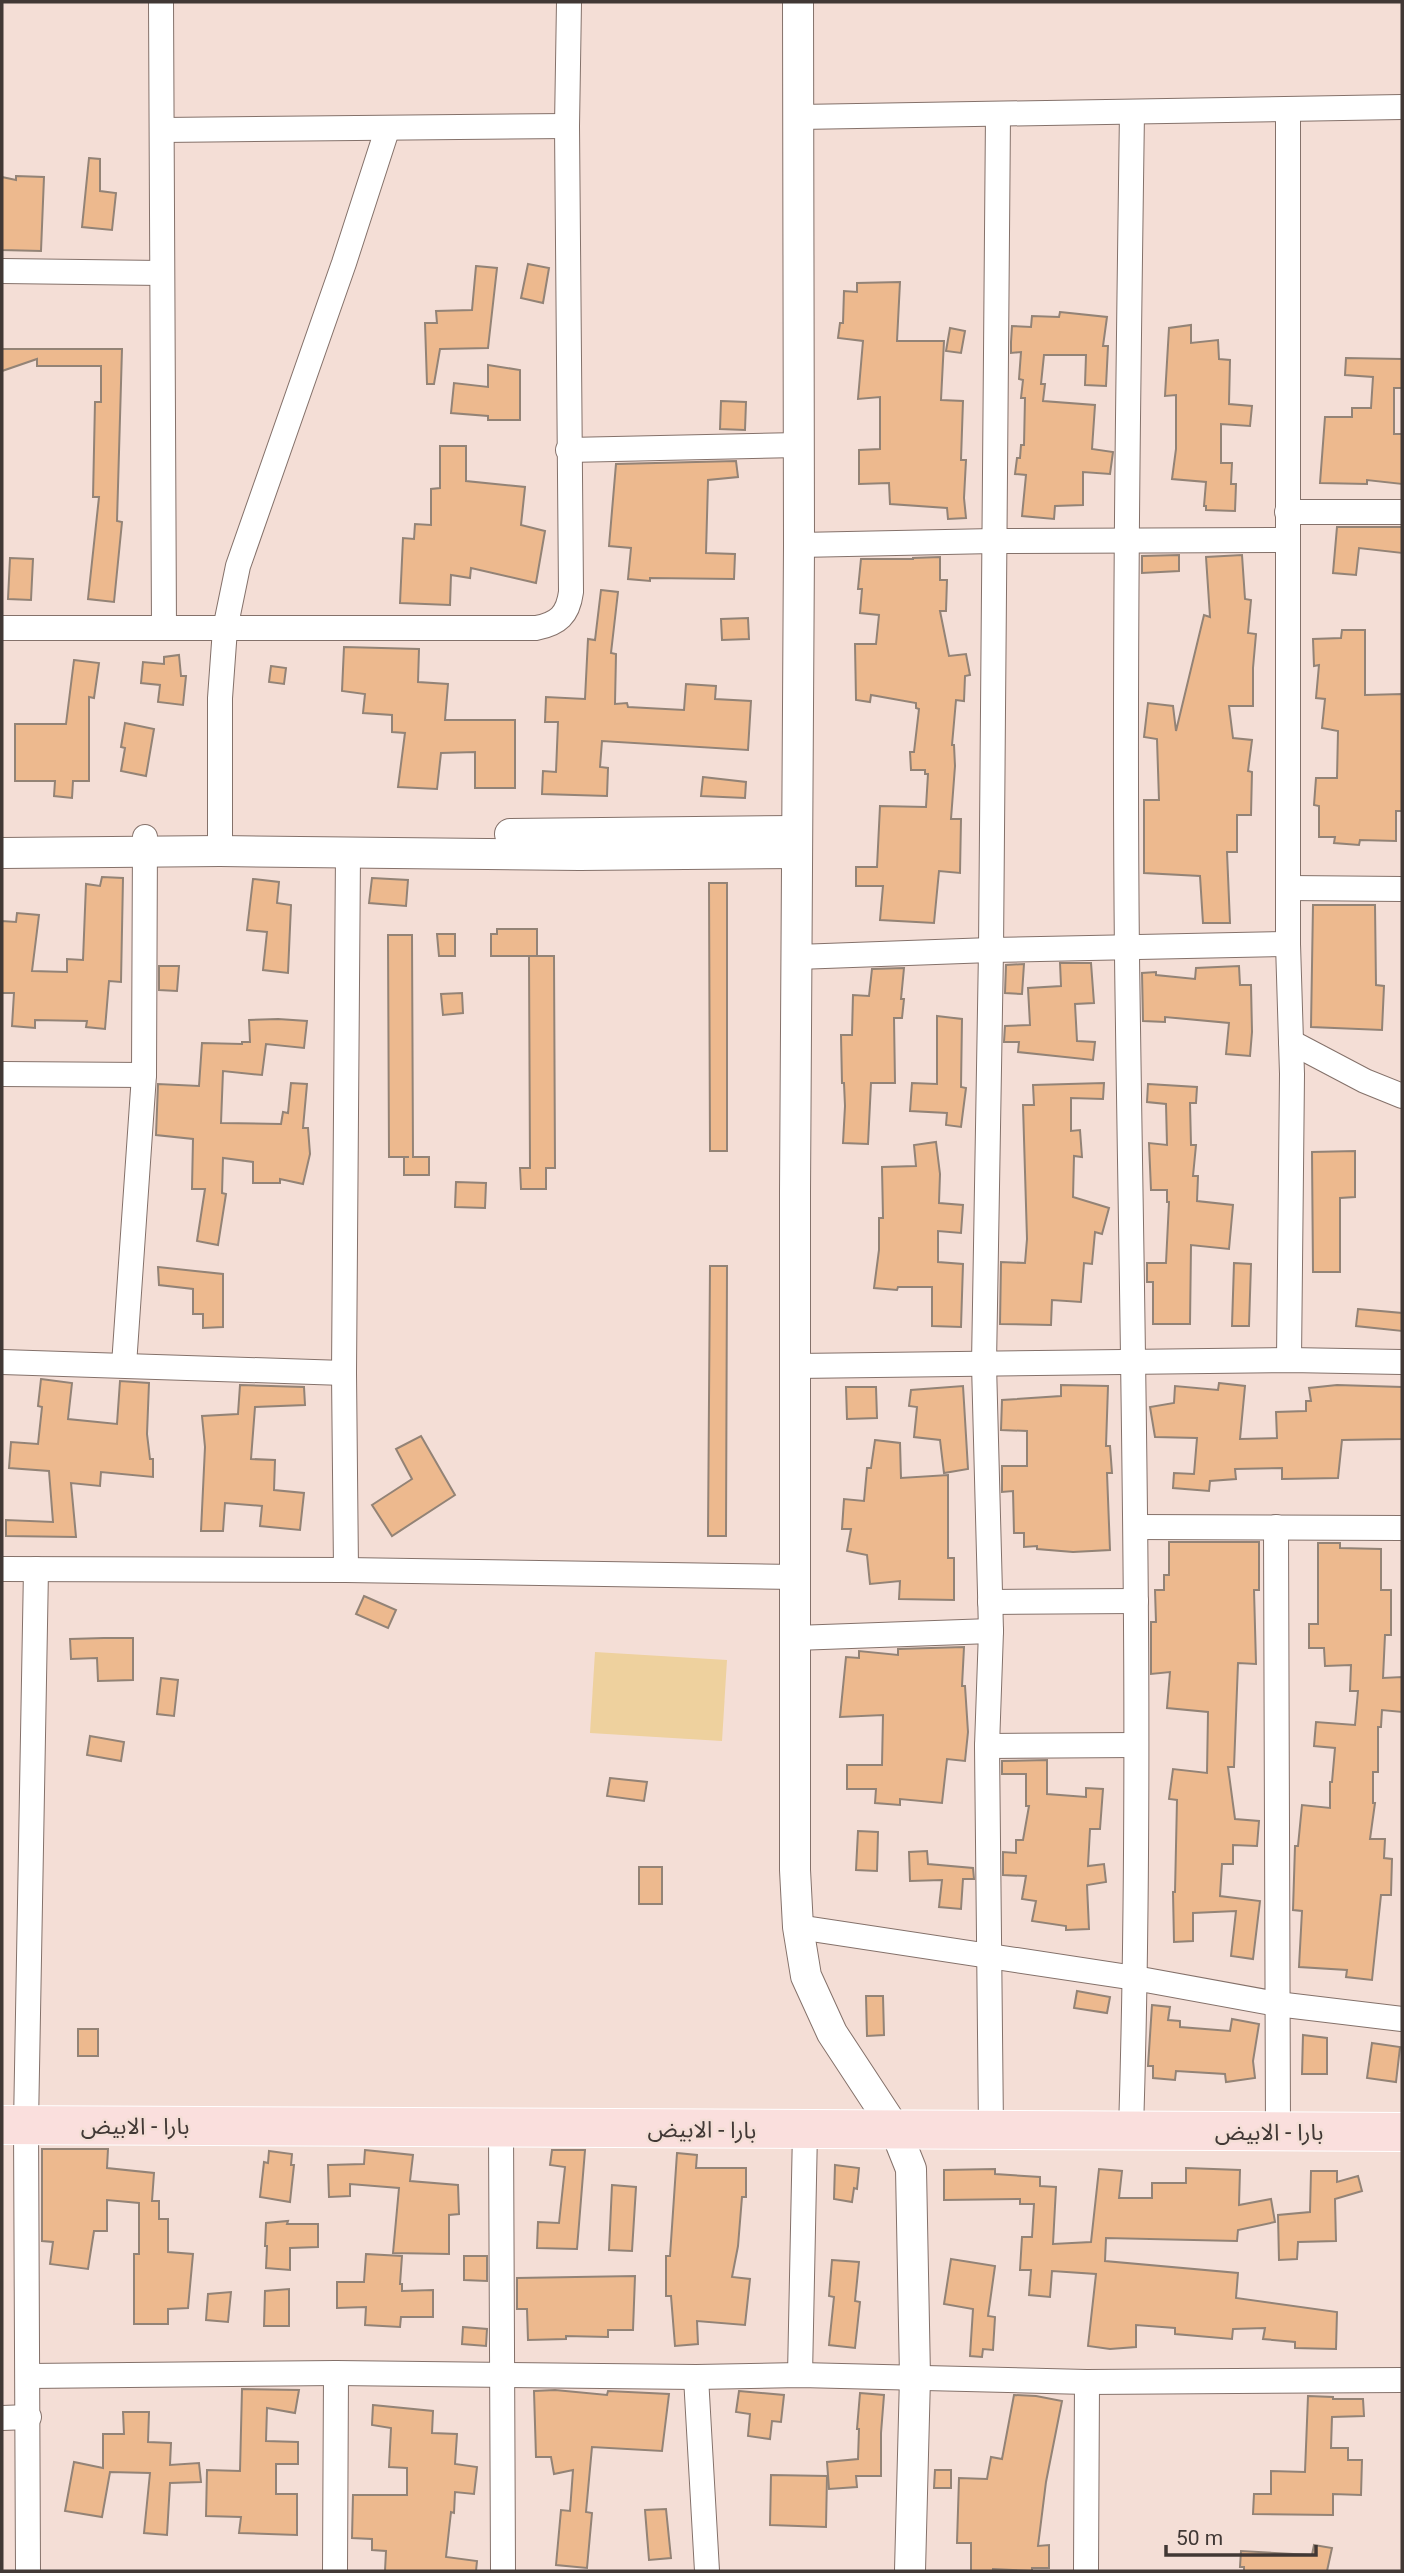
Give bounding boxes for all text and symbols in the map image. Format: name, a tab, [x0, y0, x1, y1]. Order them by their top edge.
street label: بارا - الابيض	[81, 2113, 189, 2140]
street label: بارا - الابيض	[647, 2116, 757, 2144]
street label: بارا - الابيض	[1215, 2119, 1323, 2146]
scale bar	[1166, 2514, 1316, 2558]
text: 50 m	[1176, 2526, 1223, 2550]

